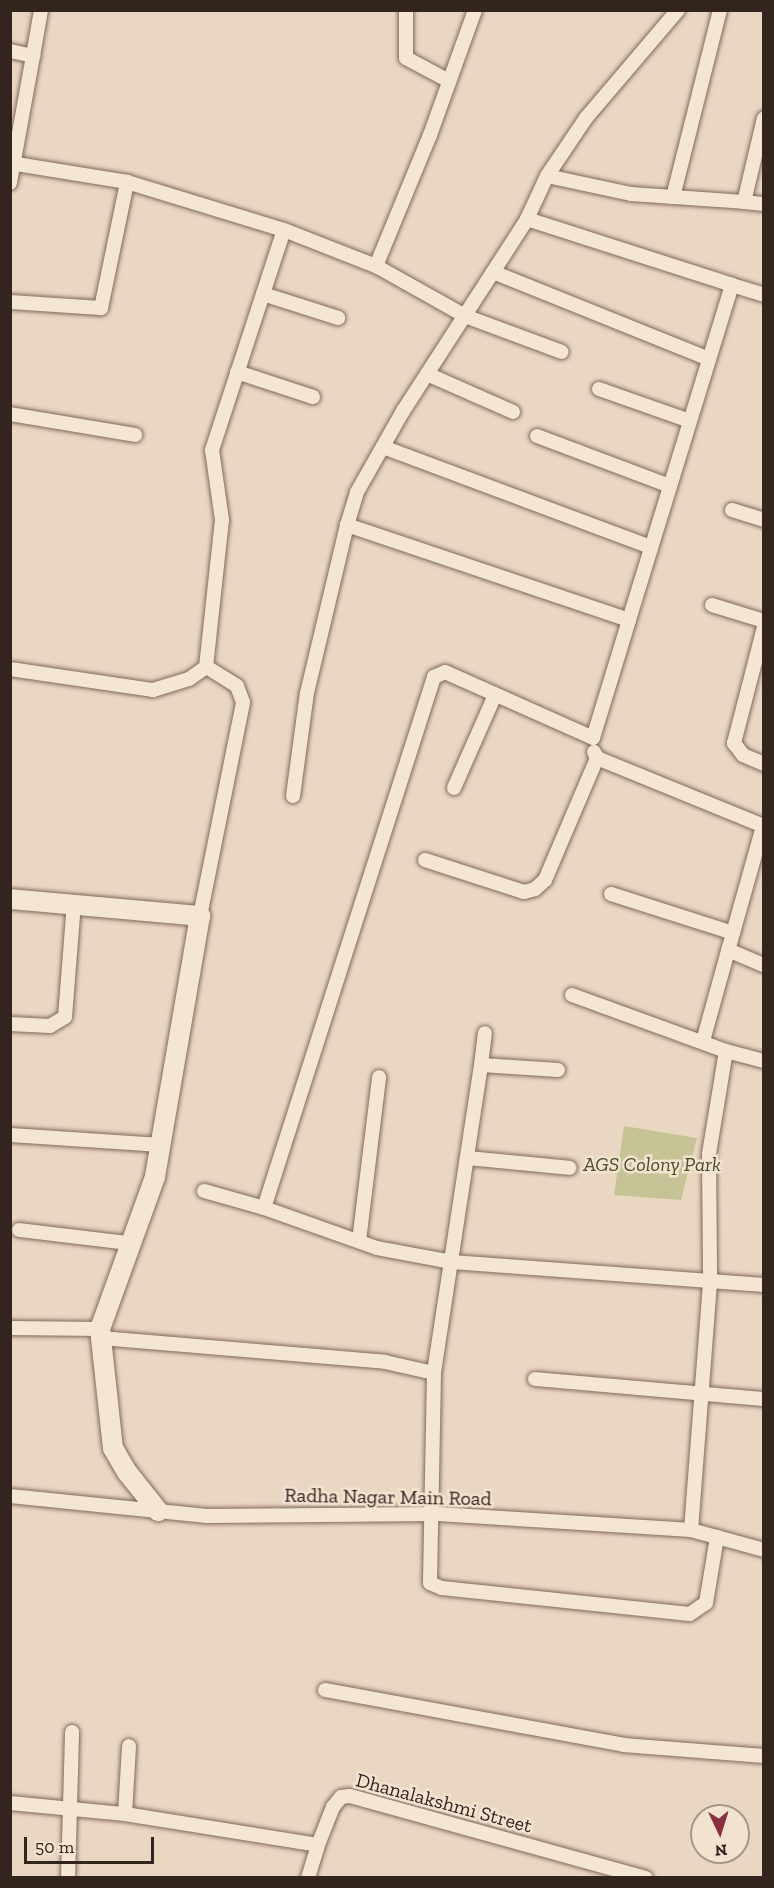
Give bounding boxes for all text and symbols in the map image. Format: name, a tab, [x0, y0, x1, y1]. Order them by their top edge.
park label: AGS Colony Park	[583, 1152, 721, 1176]
street label: Radha Nagar Main Road	[284, 1483, 492, 1511]
street label: Dhanalakshmi Street	[353, 1768, 535, 1838]
north arrow	[690, 1804, 750, 1864]
scale bar	[27, 1825, 158, 1863]
text: 50 m	[35, 1836, 74, 1858]
text: N	[714, 1841, 728, 1860]

